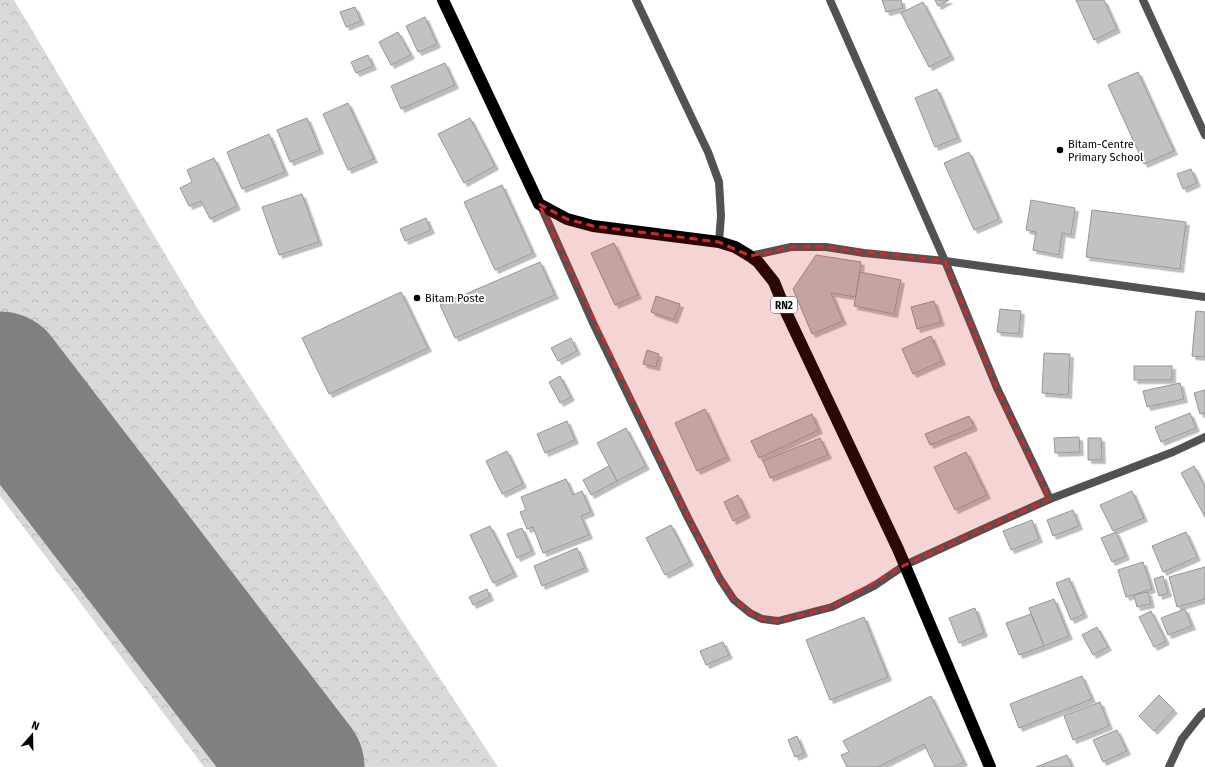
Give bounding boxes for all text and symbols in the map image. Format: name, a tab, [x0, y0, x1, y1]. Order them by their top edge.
place label: Bitam-Centre Primary School	[1068, 138, 1143, 164]
marker: Bitam-Centre Primary School	[1055, 145, 1065, 155]
place label: Bitam Poste	[425, 292, 484, 305]
marker: Bitam Poste	[412, 293, 422, 303]
road number: RN2	[771, 297, 797, 313]
north arrow	[12, 715, 52, 755]
text: N	[30, 719, 41, 733]

